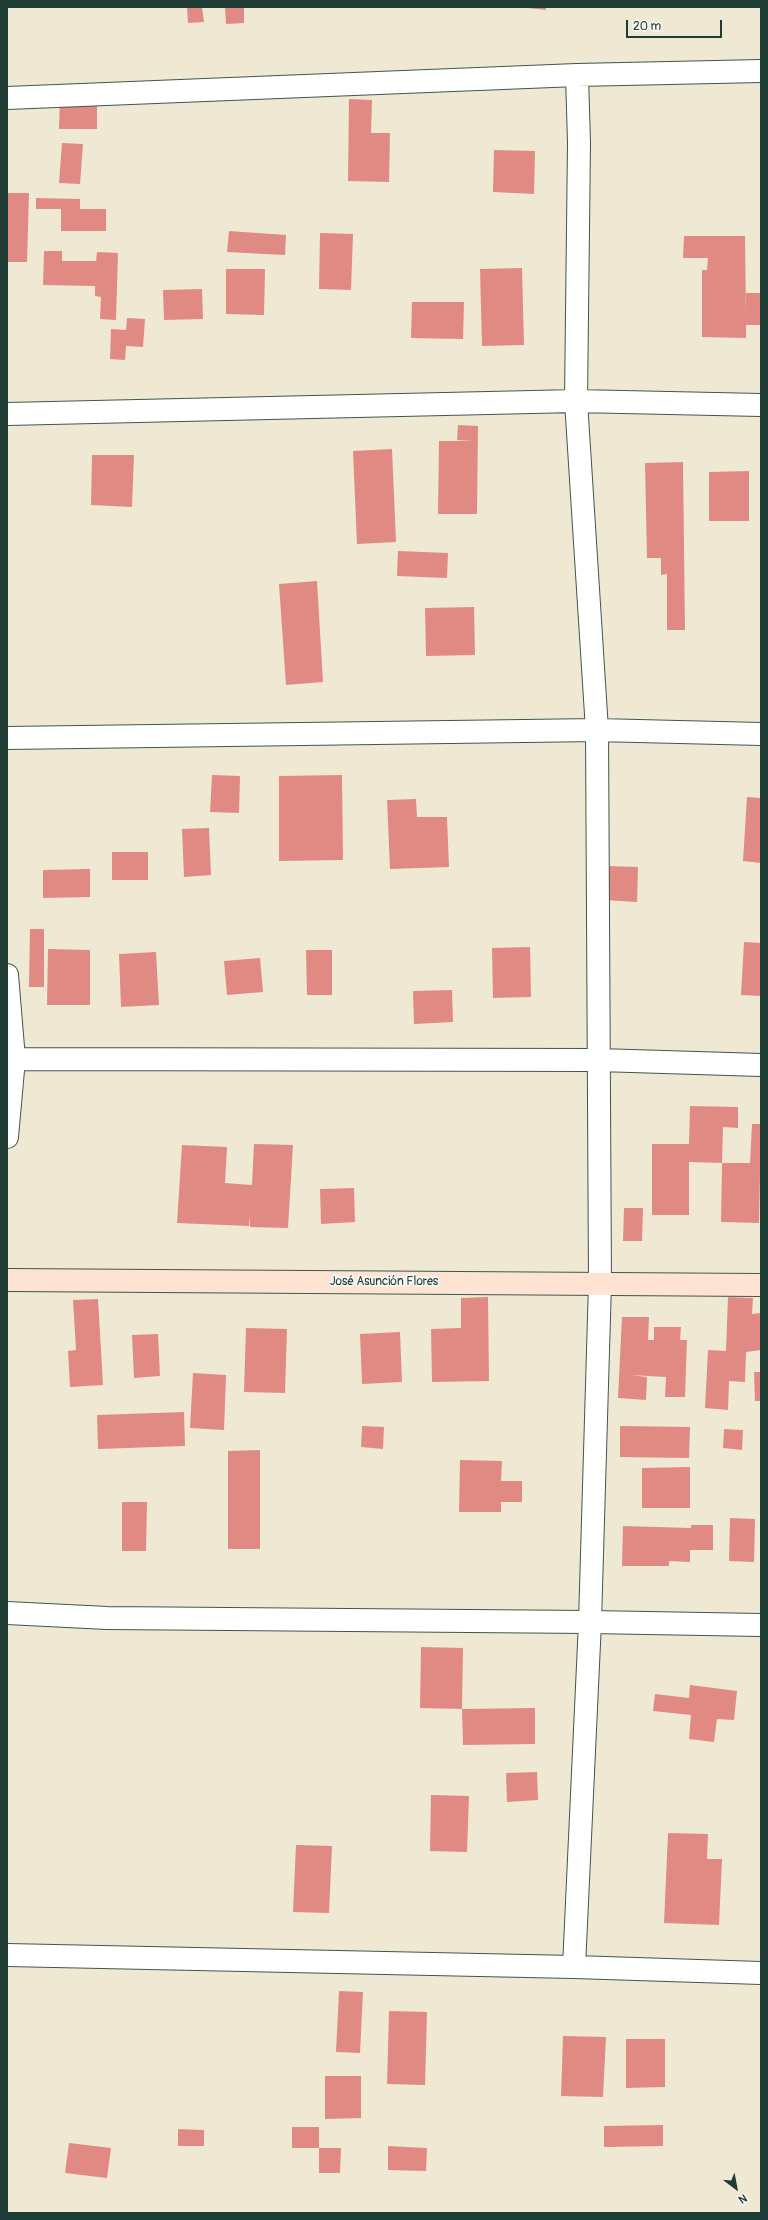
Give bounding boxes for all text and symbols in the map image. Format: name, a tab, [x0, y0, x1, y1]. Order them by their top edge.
scale bar	[628, 12, 724, 38]
text: 20 m	[633, 19, 661, 34]
street label: José Asunción Flores	[330, 1275, 438, 1289]
north arrow	[716, 2168, 756, 2208]
text: N	[736, 2191, 749, 2206]

